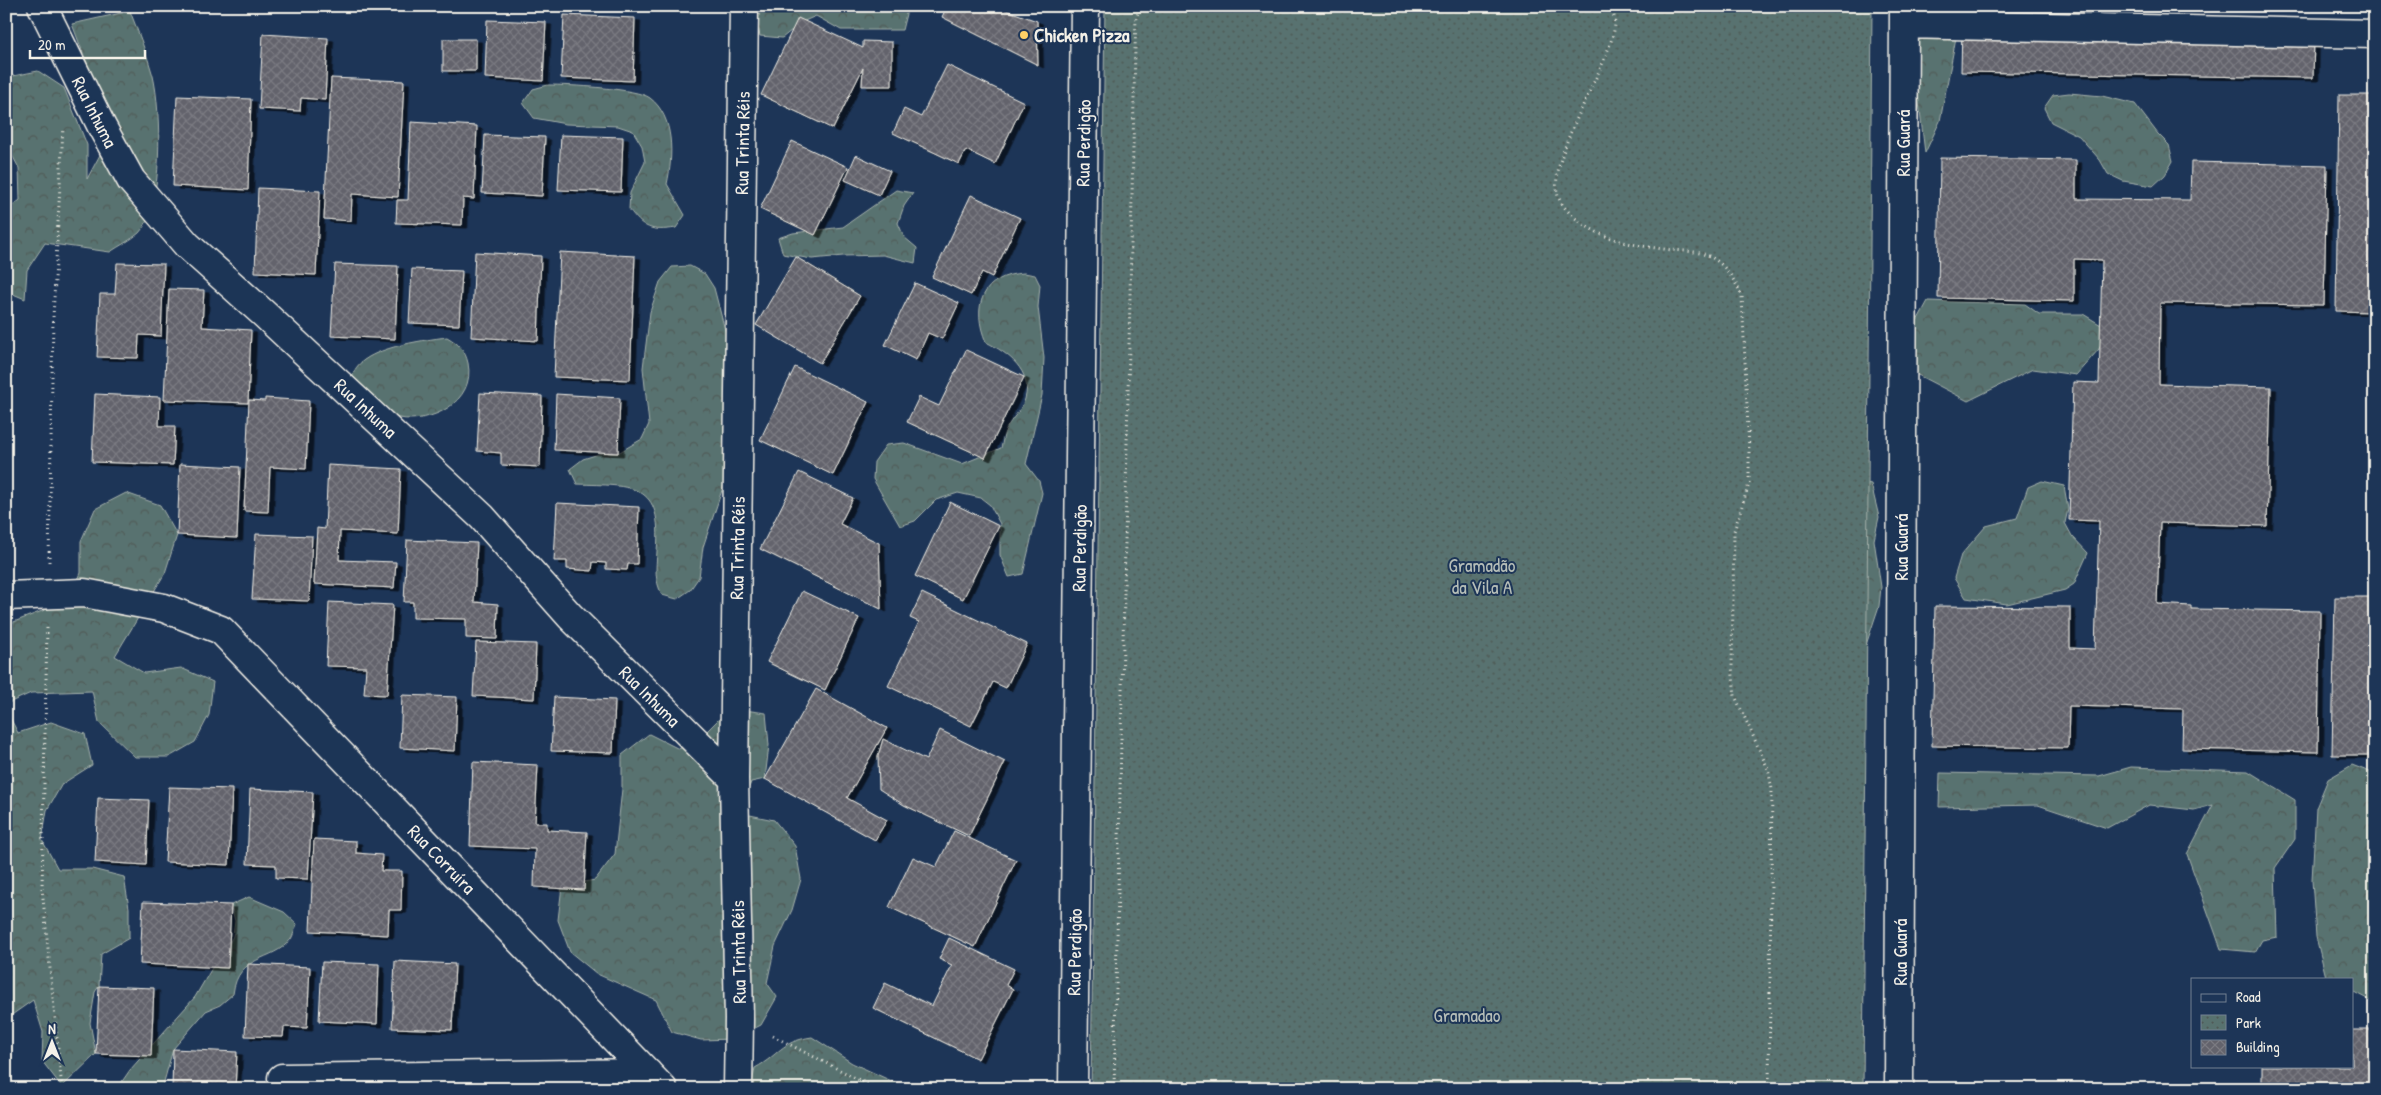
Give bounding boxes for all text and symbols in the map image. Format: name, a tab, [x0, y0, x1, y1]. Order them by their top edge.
place label: Chicken Pizza	[1034, 22, 1130, 48]
scale bar	[30, 28, 145, 60]
marker: Chicken Pizza	[1018, 29, 1030, 41]
text: 20 m	[38, 34, 65, 55]
street label: Rua Inhuma	[66, 72, 124, 153]
street label: Rua Trinta Réis	[728, 91, 756, 195]
street label: Rua Perdigão	[1069, 99, 1097, 187]
street label: Rua Guará	[1890, 109, 1916, 176]
street label: Rua Inhuma	[329, 372, 403, 444]
street label: Rua Trinta Réis	[723, 496, 751, 600]
street label: Rua Perdigão	[1065, 504, 1093, 592]
street label: Rua Guará	[1888, 513, 1914, 580]
park label: Gramadão da Vila A	[1449, 552, 1516, 600]
street label: Rua Inhuma	[614, 660, 687, 733]
street label: Rua Corruíra	[402, 819, 482, 900]
street label: Rua Trinta Réis	[724, 900, 752, 1004]
street label: Rua Perdigão	[1060, 908, 1088, 996]
street label: Rua Guará	[1887, 918, 1913, 985]
legend	[2191, 978, 2354, 1068]
text: Road	[2236, 986, 2261, 1007]
park label: Gramadao	[1434, 1002, 1501, 1028]
text: Park	[2236, 1012, 2261, 1033]
north arrow	[28, 1018, 78, 1068]
text: N	[48, 1019, 56, 1038]
text: Building	[2236, 1036, 2280, 1057]

